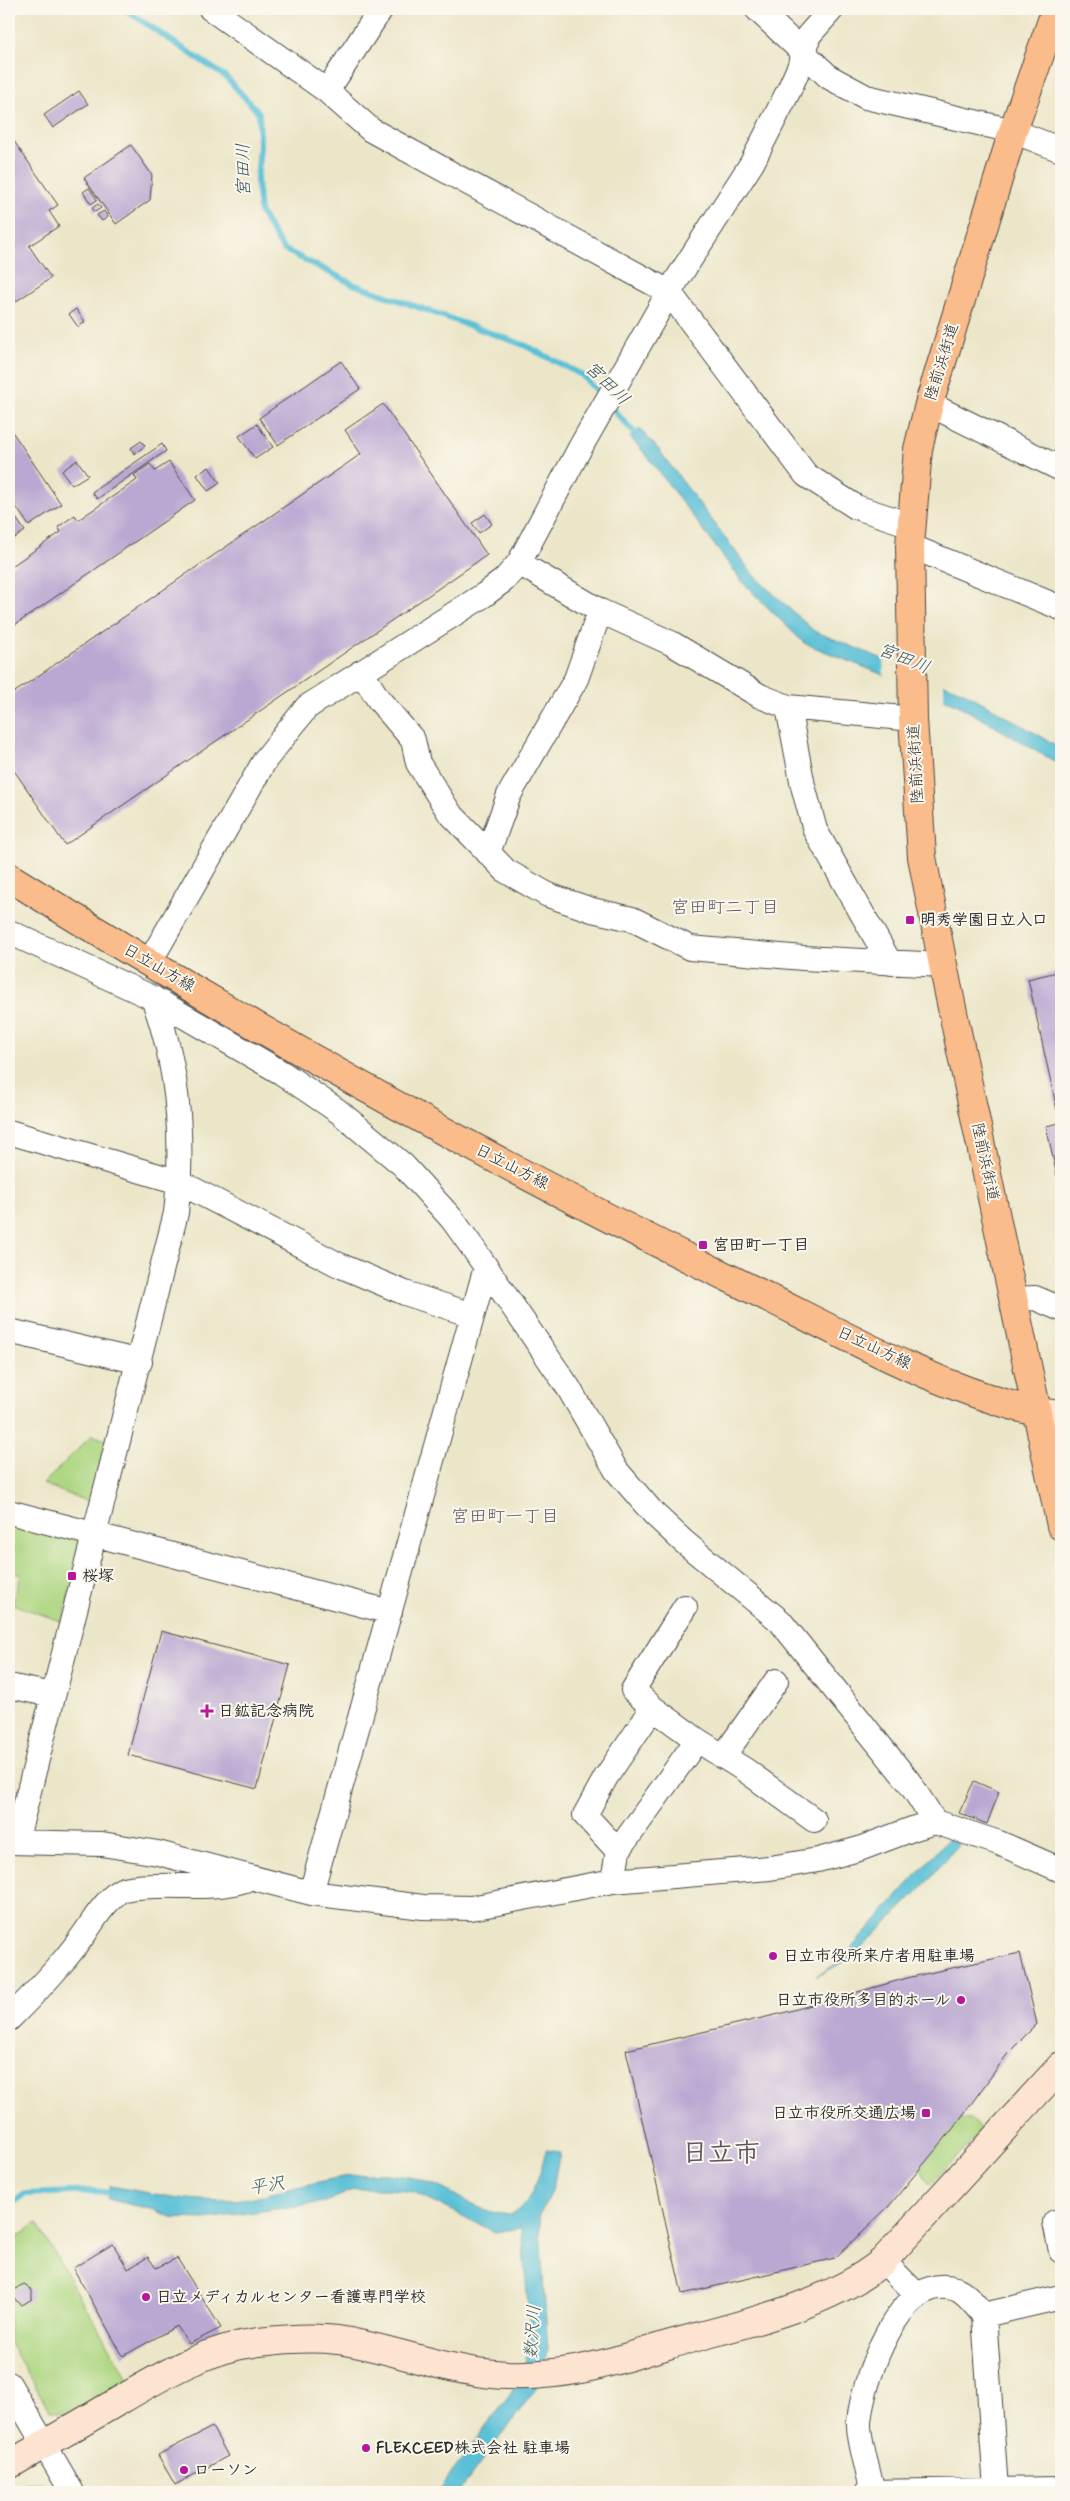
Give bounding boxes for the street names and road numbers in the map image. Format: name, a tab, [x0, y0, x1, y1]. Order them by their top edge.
street label: 陸前浜街道	[920, 321, 964, 403]
street label: 陸前浜街道	[903, 723, 929, 805]
street label: 日立山方線	[119, 939, 199, 997]
street label: 陸前浜街道	[966, 1121, 1004, 1203]
street label: 日立山方線	[472, 1139, 552, 1195]
street label: 日立山方線	[833, 1322, 915, 1374]

